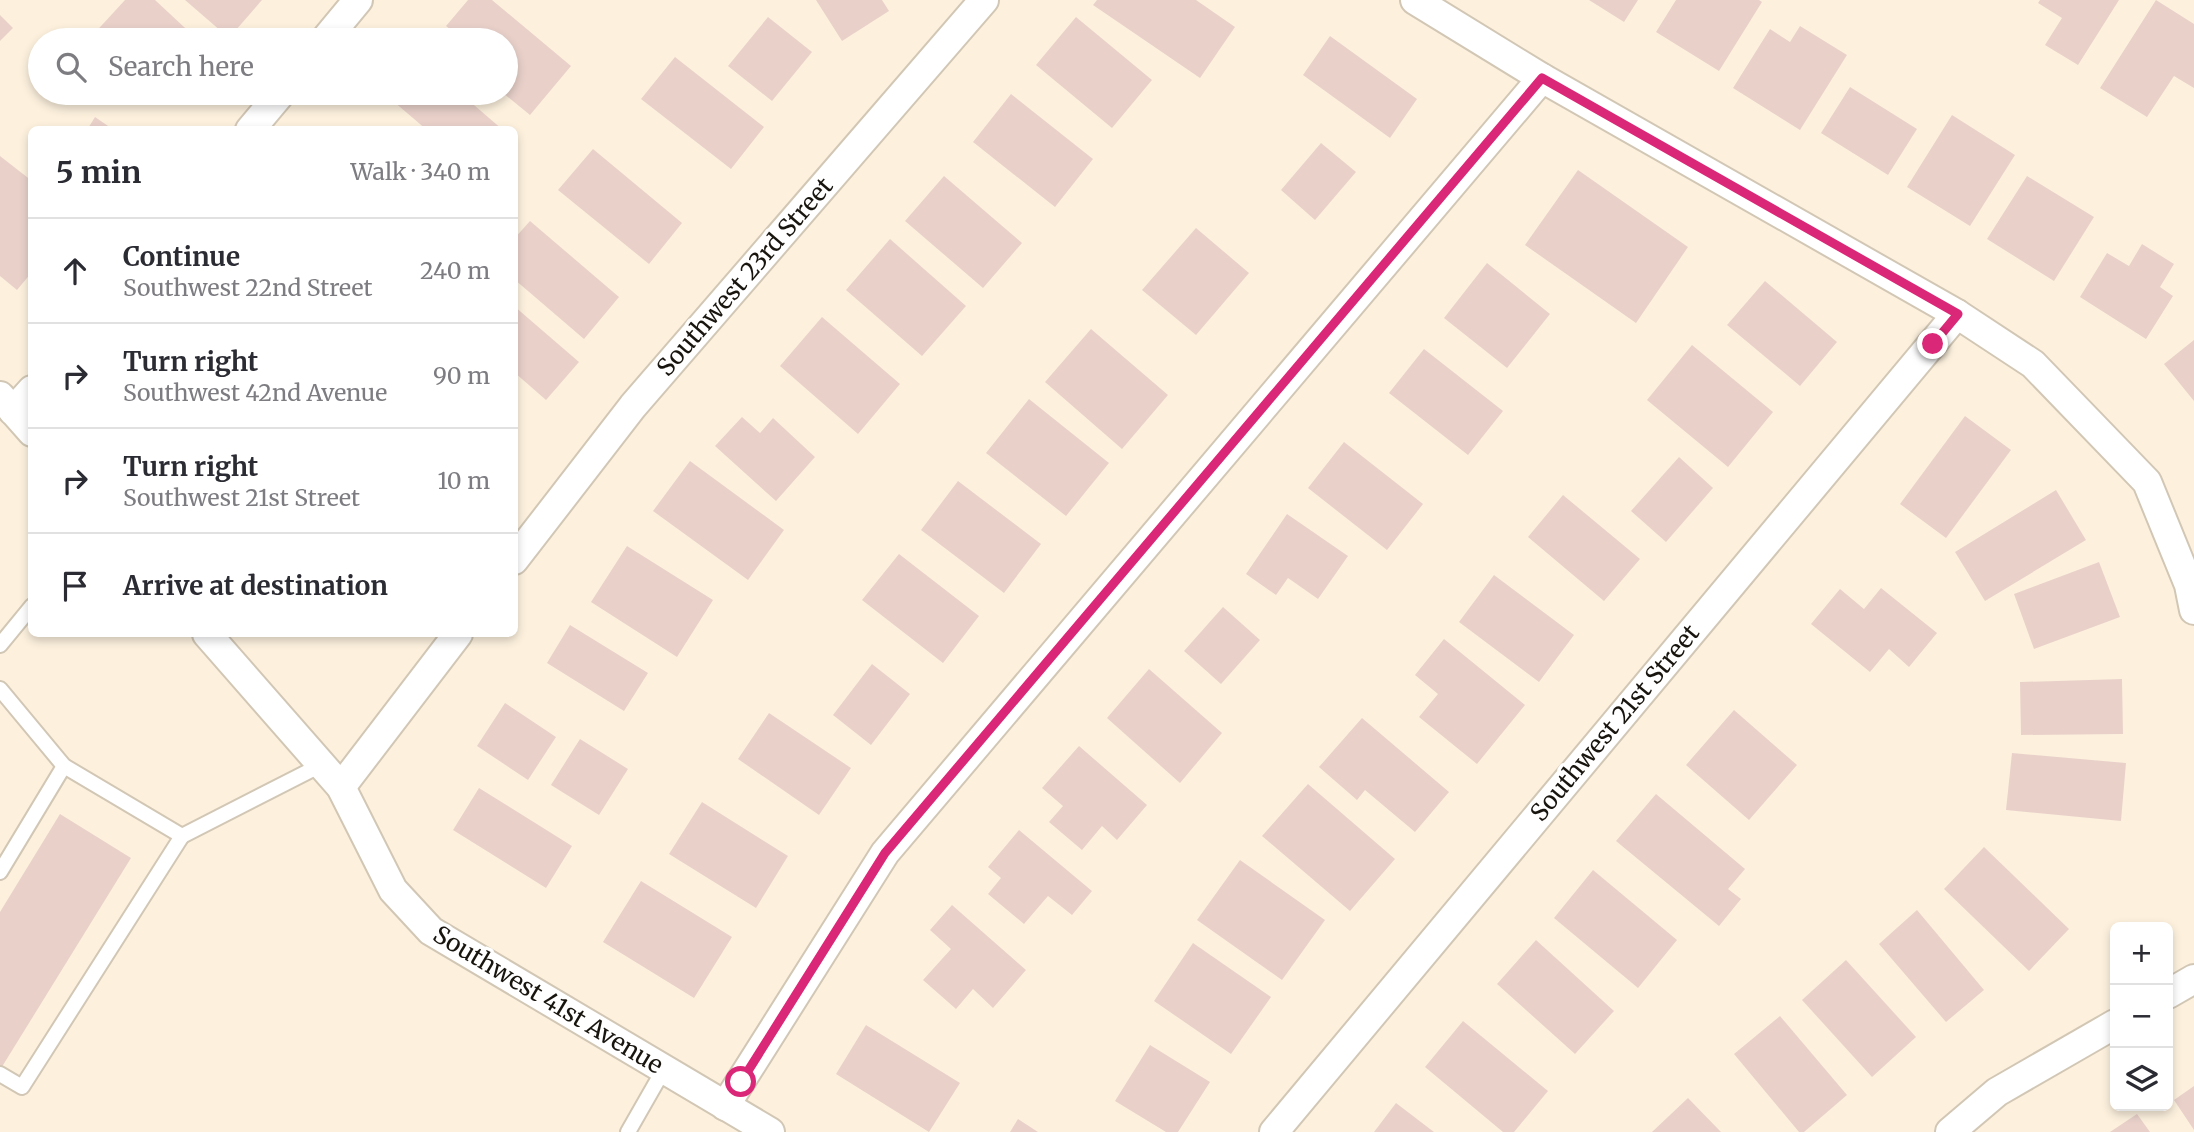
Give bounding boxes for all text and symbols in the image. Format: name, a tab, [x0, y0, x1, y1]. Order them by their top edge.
search box	[28, 28, 518, 105]
icon: search	[52, 48, 90, 86]
text: Search here	[108, 50, 254, 83]
text: 5 min	[56, 153, 141, 191]
text: Walk · 340 m	[350, 157, 490, 186]
street label: Southwest 23rd Street	[650, 170, 840, 382]
text: Continue	[123, 240, 240, 273]
icon: ahead	[56, 252, 94, 290]
text: 240 m	[420, 256, 490, 285]
text: Southwest 22nd Street	[123, 273, 373, 302]
route end	[1917, 328, 1948, 359]
text: Turn right	[123, 345, 258, 378]
icon: right	[56, 357, 94, 395]
text: 90 m	[433, 361, 490, 390]
text: Southwest 42nd Avenue	[123, 378, 387, 407]
text: Turn right	[123, 450, 258, 483]
icon: right	[56, 462, 94, 500]
text: 10 m	[437, 466, 490, 495]
text: Southwest 21st Street	[123, 483, 360, 512]
icon: arrive	[56, 567, 94, 605]
text: Arrive at destination	[123, 569, 388, 602]
street label: Southwest 21st Street	[1523, 617, 1706, 827]
street label: Southwest 41st Avenue	[428, 919, 669, 1080]
map controls	[2110, 922, 2173, 1111]
button: +	[2110, 922, 2173, 985]
button: −	[2110, 985, 2173, 1048]
button: layers	[2110, 1048, 2173, 1111]
route start	[725, 1066, 756, 1097]

